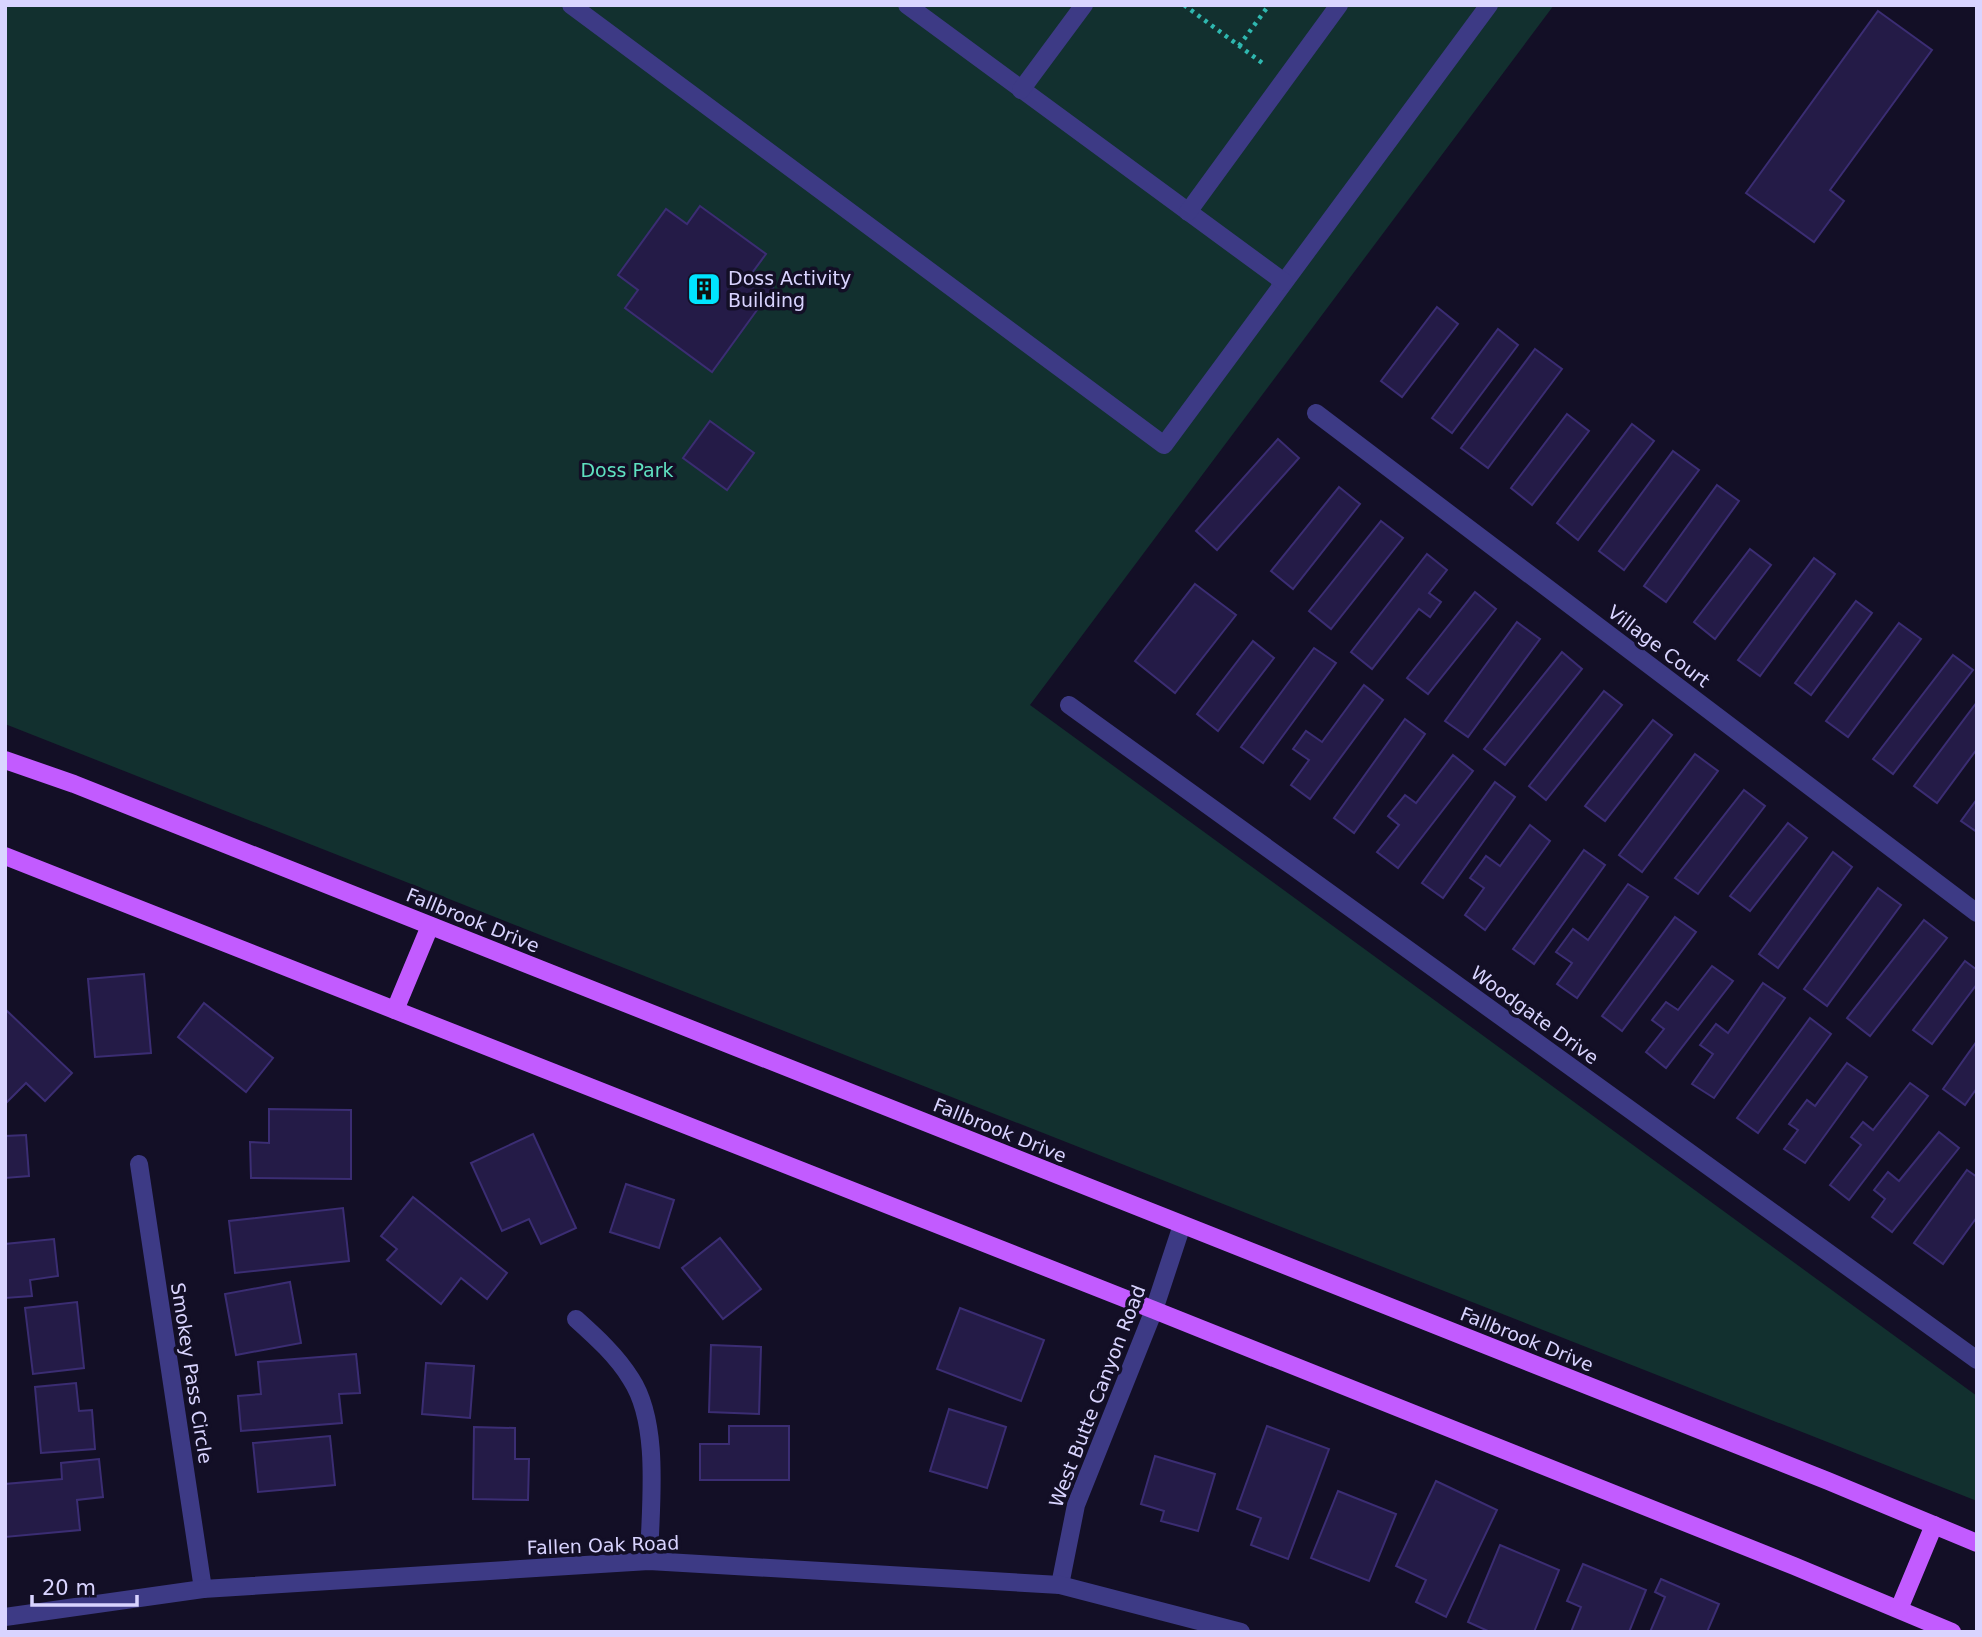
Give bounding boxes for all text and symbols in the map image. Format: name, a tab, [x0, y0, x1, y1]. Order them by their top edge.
place label: Doss Activity Building	[728, 267, 851, 311]
building icon: Doss Activity Building	[685, 270, 723, 308]
park label: Doss Park	[580, 459, 674, 481]
street label: Village Court	[1604, 600, 1714, 692]
street label: Fallbrook Drive	[403, 883, 543, 957]
street label: Woodgate Drive	[1467, 961, 1603, 1069]
street label: Fallbrook Drive	[930, 1093, 1070, 1167]
street label: Smokey Pass Circle	[167, 1281, 217, 1465]
street label: West Butte Canyon Road	[1044, 1282, 1150, 1510]
street label: Fallbrook Drive	[1457, 1302, 1597, 1376]
street label: Fallen Oak Road	[526, 1531, 680, 1559]
scale bar	[32, 1564, 136, 1608]
text: 20 m	[42, 1576, 96, 1600]

